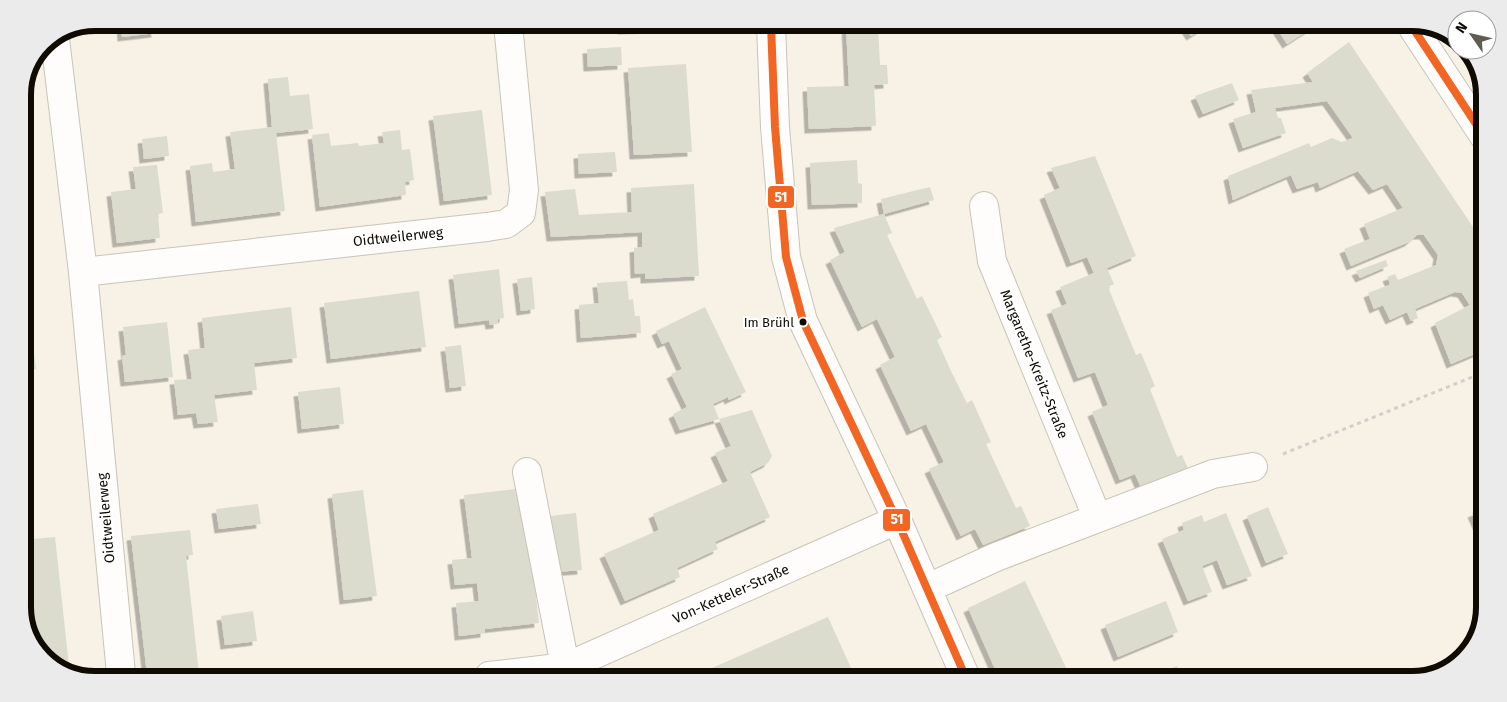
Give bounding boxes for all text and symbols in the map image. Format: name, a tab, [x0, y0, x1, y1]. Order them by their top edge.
north arrow	[1447, 10, 1497, 60]
text: N	[1452, 19, 1471, 37]
line badge: 51	[767, 185, 795, 209]
text: 51	[774, 189, 788, 206]
street label: Oidtweilerweg	[352, 224, 445, 250]
street label: Margarethe-Kreitz-Straße	[996, 287, 1072, 441]
place label: Im Brühl	[744, 315, 794, 330]
marker: Im Brühl	[798, 317, 808, 327]
street label: Oidtweilerweg	[94, 471, 118, 564]
line badge: 51	[882, 508, 911, 532]
text: 51	[890, 511, 904, 528]
street label: Von-Ketteler-Straße	[670, 561, 792, 627]

